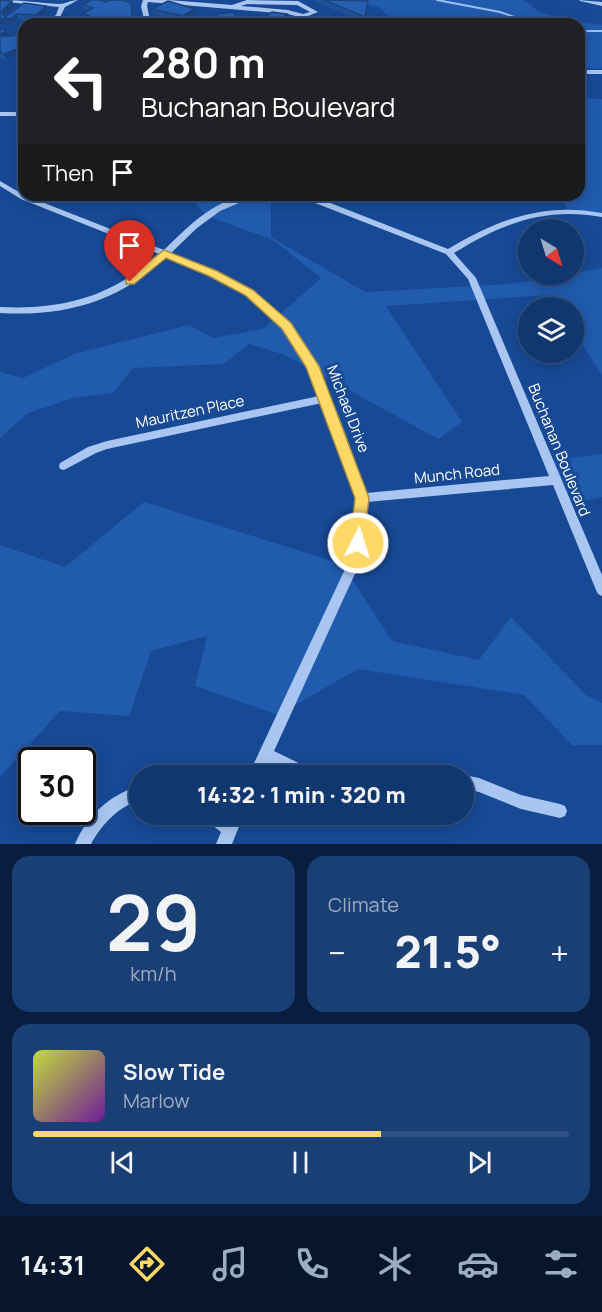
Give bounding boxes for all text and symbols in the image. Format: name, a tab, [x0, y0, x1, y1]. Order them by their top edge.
text: 280 m	[141, 33, 266, 91]
icon: left	[42, 42, 120, 120]
text: Buchanan Boulevard	[141, 88, 396, 125]
icon: arrive	[106, 156, 139, 189]
text: Then	[42, 158, 94, 188]
north arrow	[518, 219, 584, 285]
map controls	[518, 219, 584, 363]
pin	[104, 220, 155, 282]
icon: arrive	[113, 229, 146, 262]
button: layers	[518, 297, 584, 363]
street label: Michael Drive	[322, 362, 375, 456]
street label: Buchanan Boulevard	[523, 380, 596, 519]
street label: Mauritzen Place	[134, 390, 246, 433]
street label: Munch Road	[413, 459, 501, 488]
position arrow	[326, 511, 390, 575]
speed limit sign: 30	[18, 747, 96, 825]
text: 14:32 · 1 min · 320 m	[197, 780, 406, 810]
text: 29	[106, 868, 201, 974]
text: Climate	[328, 891, 399, 918]
text: 21.5°	[394, 920, 501, 982]
text: −	[328, 930, 346, 975]
text: +	[550, 930, 569, 975]
text: km/h	[130, 960, 177, 987]
text: Slow Tide	[123, 1057, 225, 1087]
text: Marlow	[123, 1087, 190, 1114]
icon: previous	[106, 1146, 139, 1179]
icon: pause	[284, 1146, 317, 1179]
icon: next	[463, 1146, 496, 1179]
icon: directions	[126, 1243, 168, 1285]
icon: music	[209, 1243, 251, 1285]
icon: phone	[291, 1243, 333, 1285]
icon: climate	[374, 1243, 416, 1285]
icon: car	[457, 1243, 499, 1285]
icon: filters	[540, 1243, 582, 1285]
text: 14:31	[20, 1246, 85, 1283]

